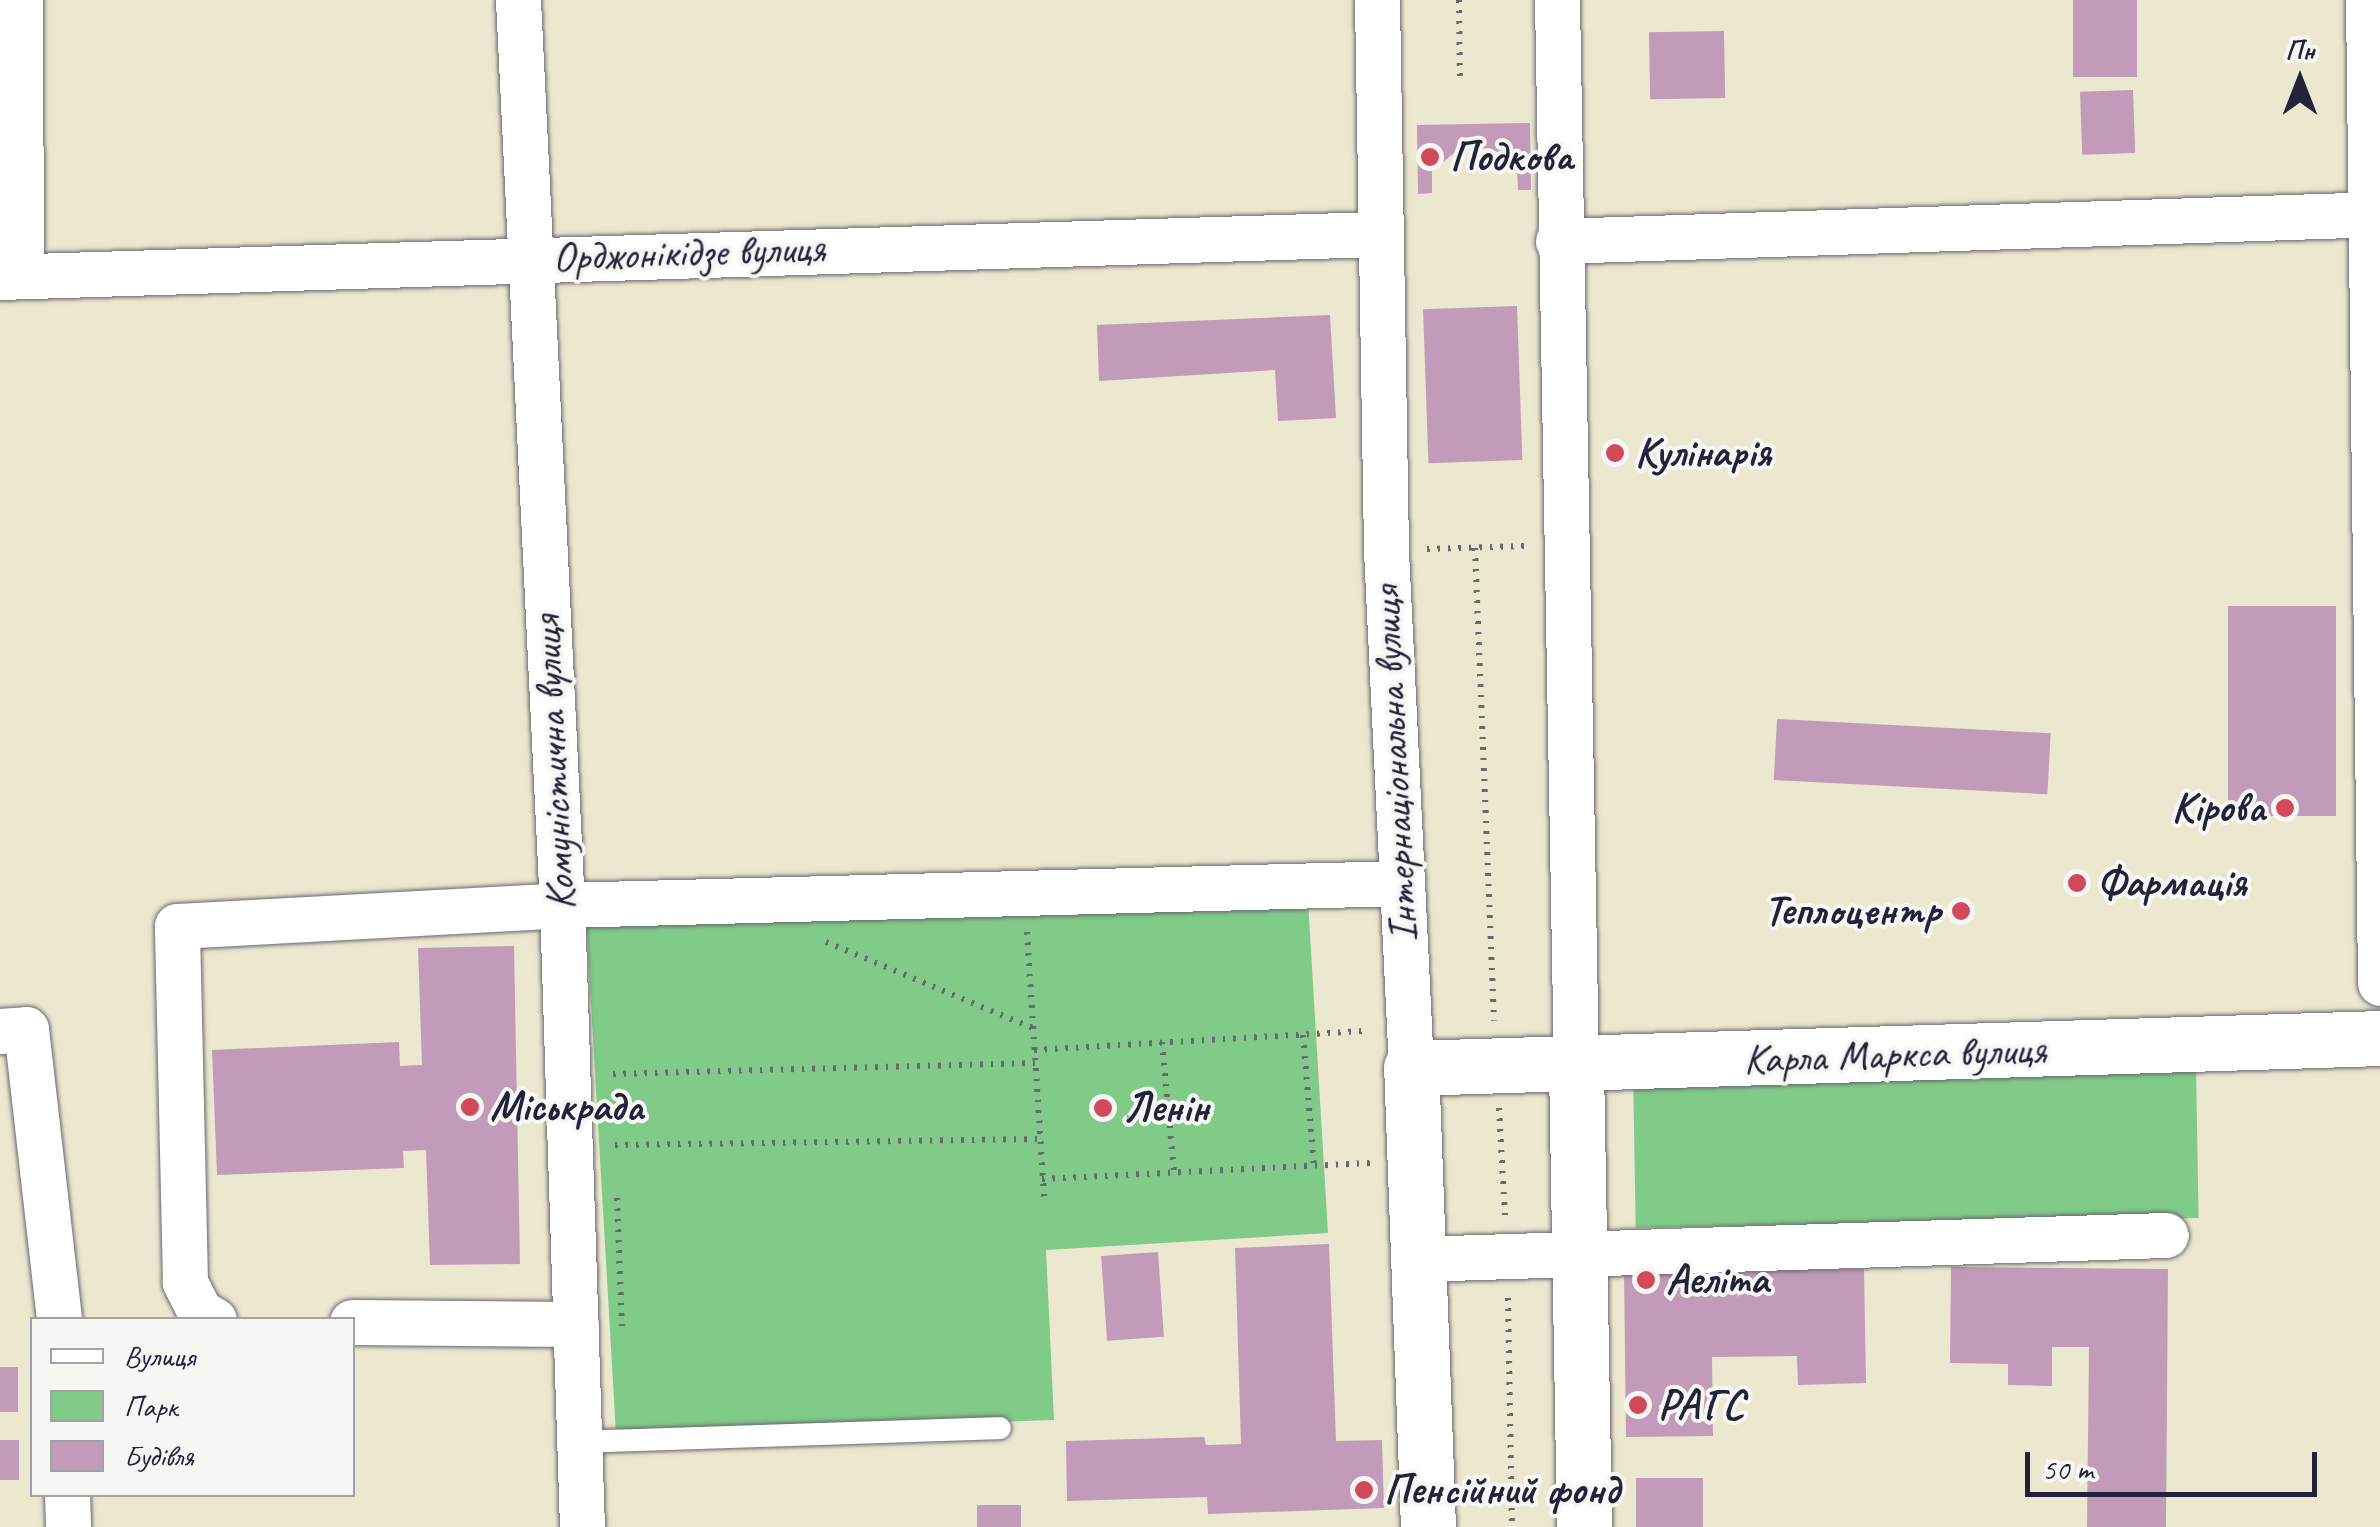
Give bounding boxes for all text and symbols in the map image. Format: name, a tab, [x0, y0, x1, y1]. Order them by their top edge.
north arrow	[2250, 30, 2350, 130]
text: Пн	[2285, 32, 2315, 67]
place label: Подкова	[1450, 132, 1572, 182]
marker: Подкова	[1419, 146, 1441, 168]
street label: Орджонікідзе вулиця	[552, 223, 826, 283]
place label: Кулінарія	[1635, 428, 1771, 478]
marker: Кулінарія	[1604, 442, 1626, 464]
street label: Інтернаціональна вулиця	[1361, 585, 1429, 943]
street label: Комуністична вулиця	[521, 613, 587, 913]
place label: Кірова	[2172, 783, 2265, 833]
marker: Кірова	[2274, 797, 2296, 819]
place label: Фармація	[2097, 858, 2246, 908]
marker: Фармація	[2066, 872, 2088, 894]
place label: Теплоцентр	[1764, 886, 1941, 936]
marker: Теплоцентр	[1950, 900, 1972, 922]
street label: Карла Маркса вулиця	[1742, 1025, 2048, 1085]
place label: Міськрада	[490, 1082, 643, 1132]
place label: Ленін	[1123, 1083, 1209, 1133]
marker: Міськрада	[459, 1096, 481, 1118]
marker: Ленін	[1092, 1097, 1114, 1119]
place label: Аеліта	[1666, 1255, 1768, 1305]
marker: Аеліта	[1635, 1269, 1657, 1291]
legend	[30, 1317, 355, 1497]
text: Вулиця	[124, 1337, 195, 1375]
place label: РАГС	[1658, 1380, 1744, 1430]
text: Парк	[124, 1387, 178, 1425]
marker: РАГС	[1627, 1394, 1649, 1416]
scale bar	[2030, 1432, 2322, 1494]
text: Будівля	[124, 1437, 194, 1475]
text: 50 m	[2042, 1450, 2093, 1488]
place label: Пенсійний фонд	[1384, 1465, 1619, 1515]
marker: Пенсійний фонд	[1353, 1479, 1375, 1501]

